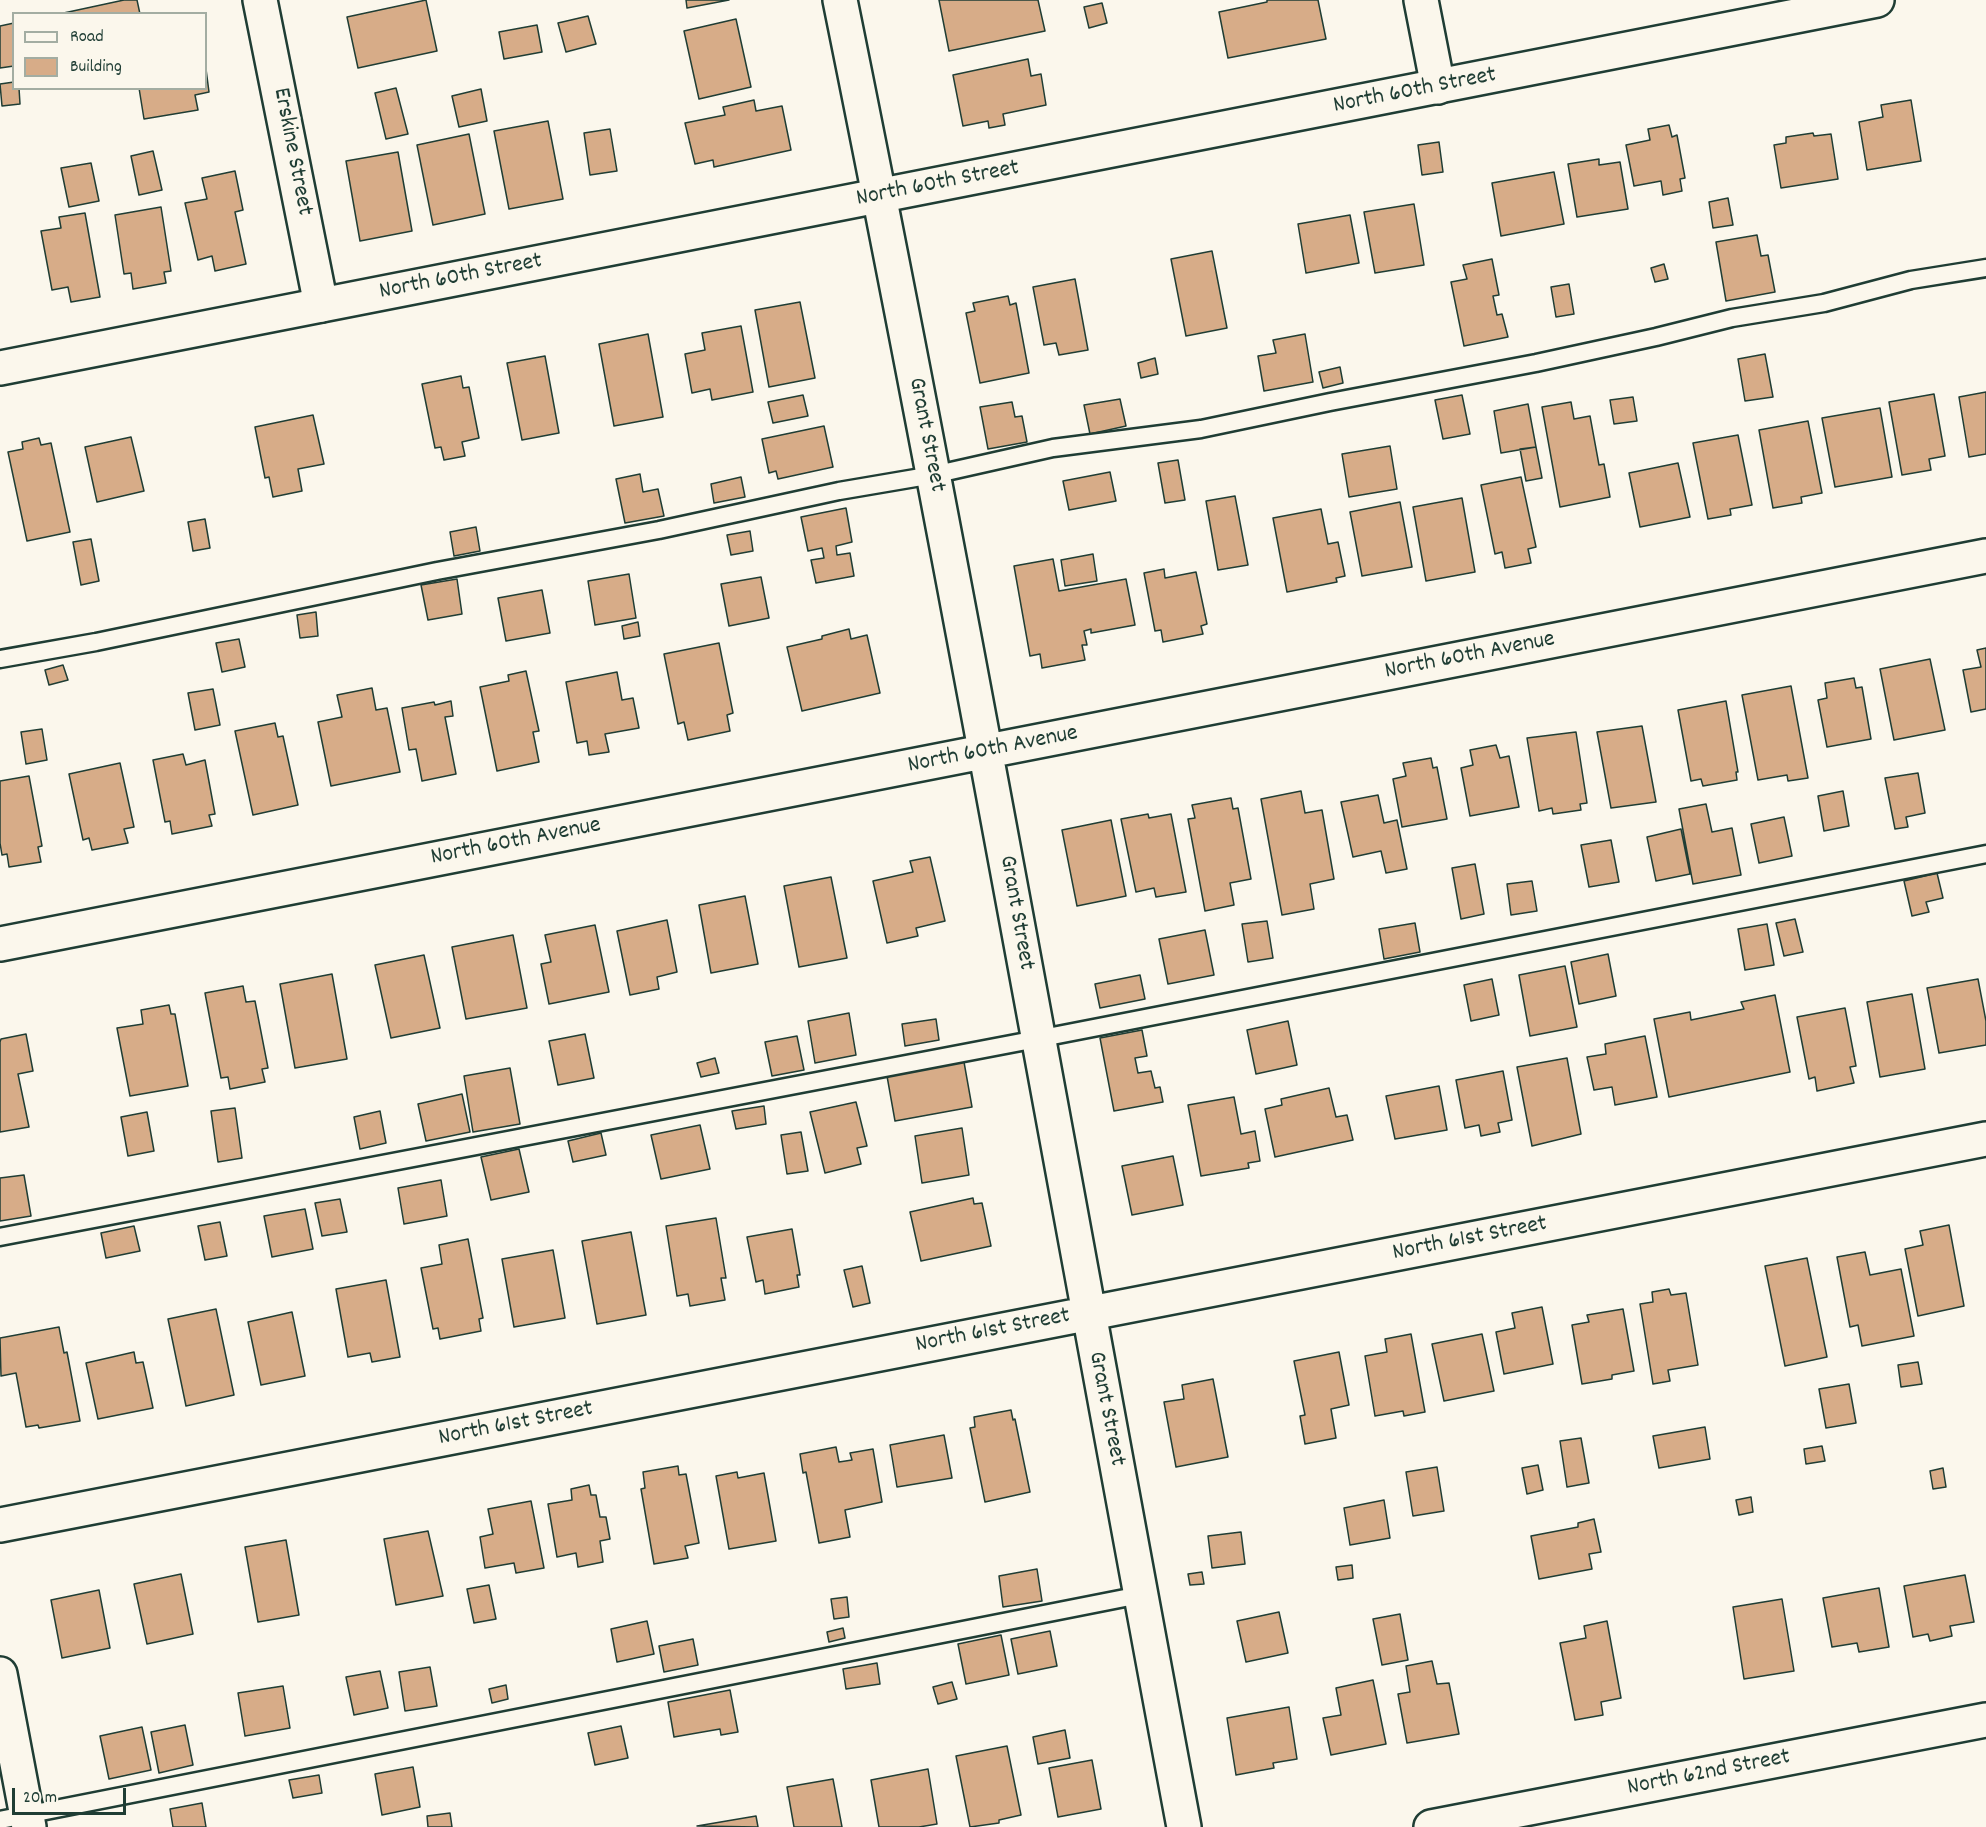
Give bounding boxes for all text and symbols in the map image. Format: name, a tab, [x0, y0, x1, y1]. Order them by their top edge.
legend	[12, 12, 207, 90]
text: Road	[70, 25, 104, 50]
text: Building	[70, 55, 122, 80]
street label: North 60th Street	[1331, 62, 1499, 122]
street label: Erskine Street	[265, 86, 317, 218]
street label: North 60th Street	[854, 155, 1022, 215]
street label: North 60th Street	[377, 248, 545, 308]
street label: Grant Street	[900, 375, 950, 495]
street label: North 60th Avenue	[1383, 626, 1557, 688]
street label: North 60th Avenue	[906, 720, 1080, 782]
street label: North 60th Avenue	[429, 812, 603, 874]
street label: Grant Street	[991, 853, 1039, 973]
street label: North 61st Street	[1390, 1211, 1550, 1269]
street label: North 61st Street	[913, 1303, 1073, 1361]
street label: Grant Street	[1080, 1349, 1130, 1469]
street label: North 61st Street	[436, 1396, 596, 1454]
street label: North 62nd Street	[1625, 1744, 1793, 1804]
scale bar	[15, 1776, 129, 1814]
text: 20 m	[23, 1786, 57, 1811]

